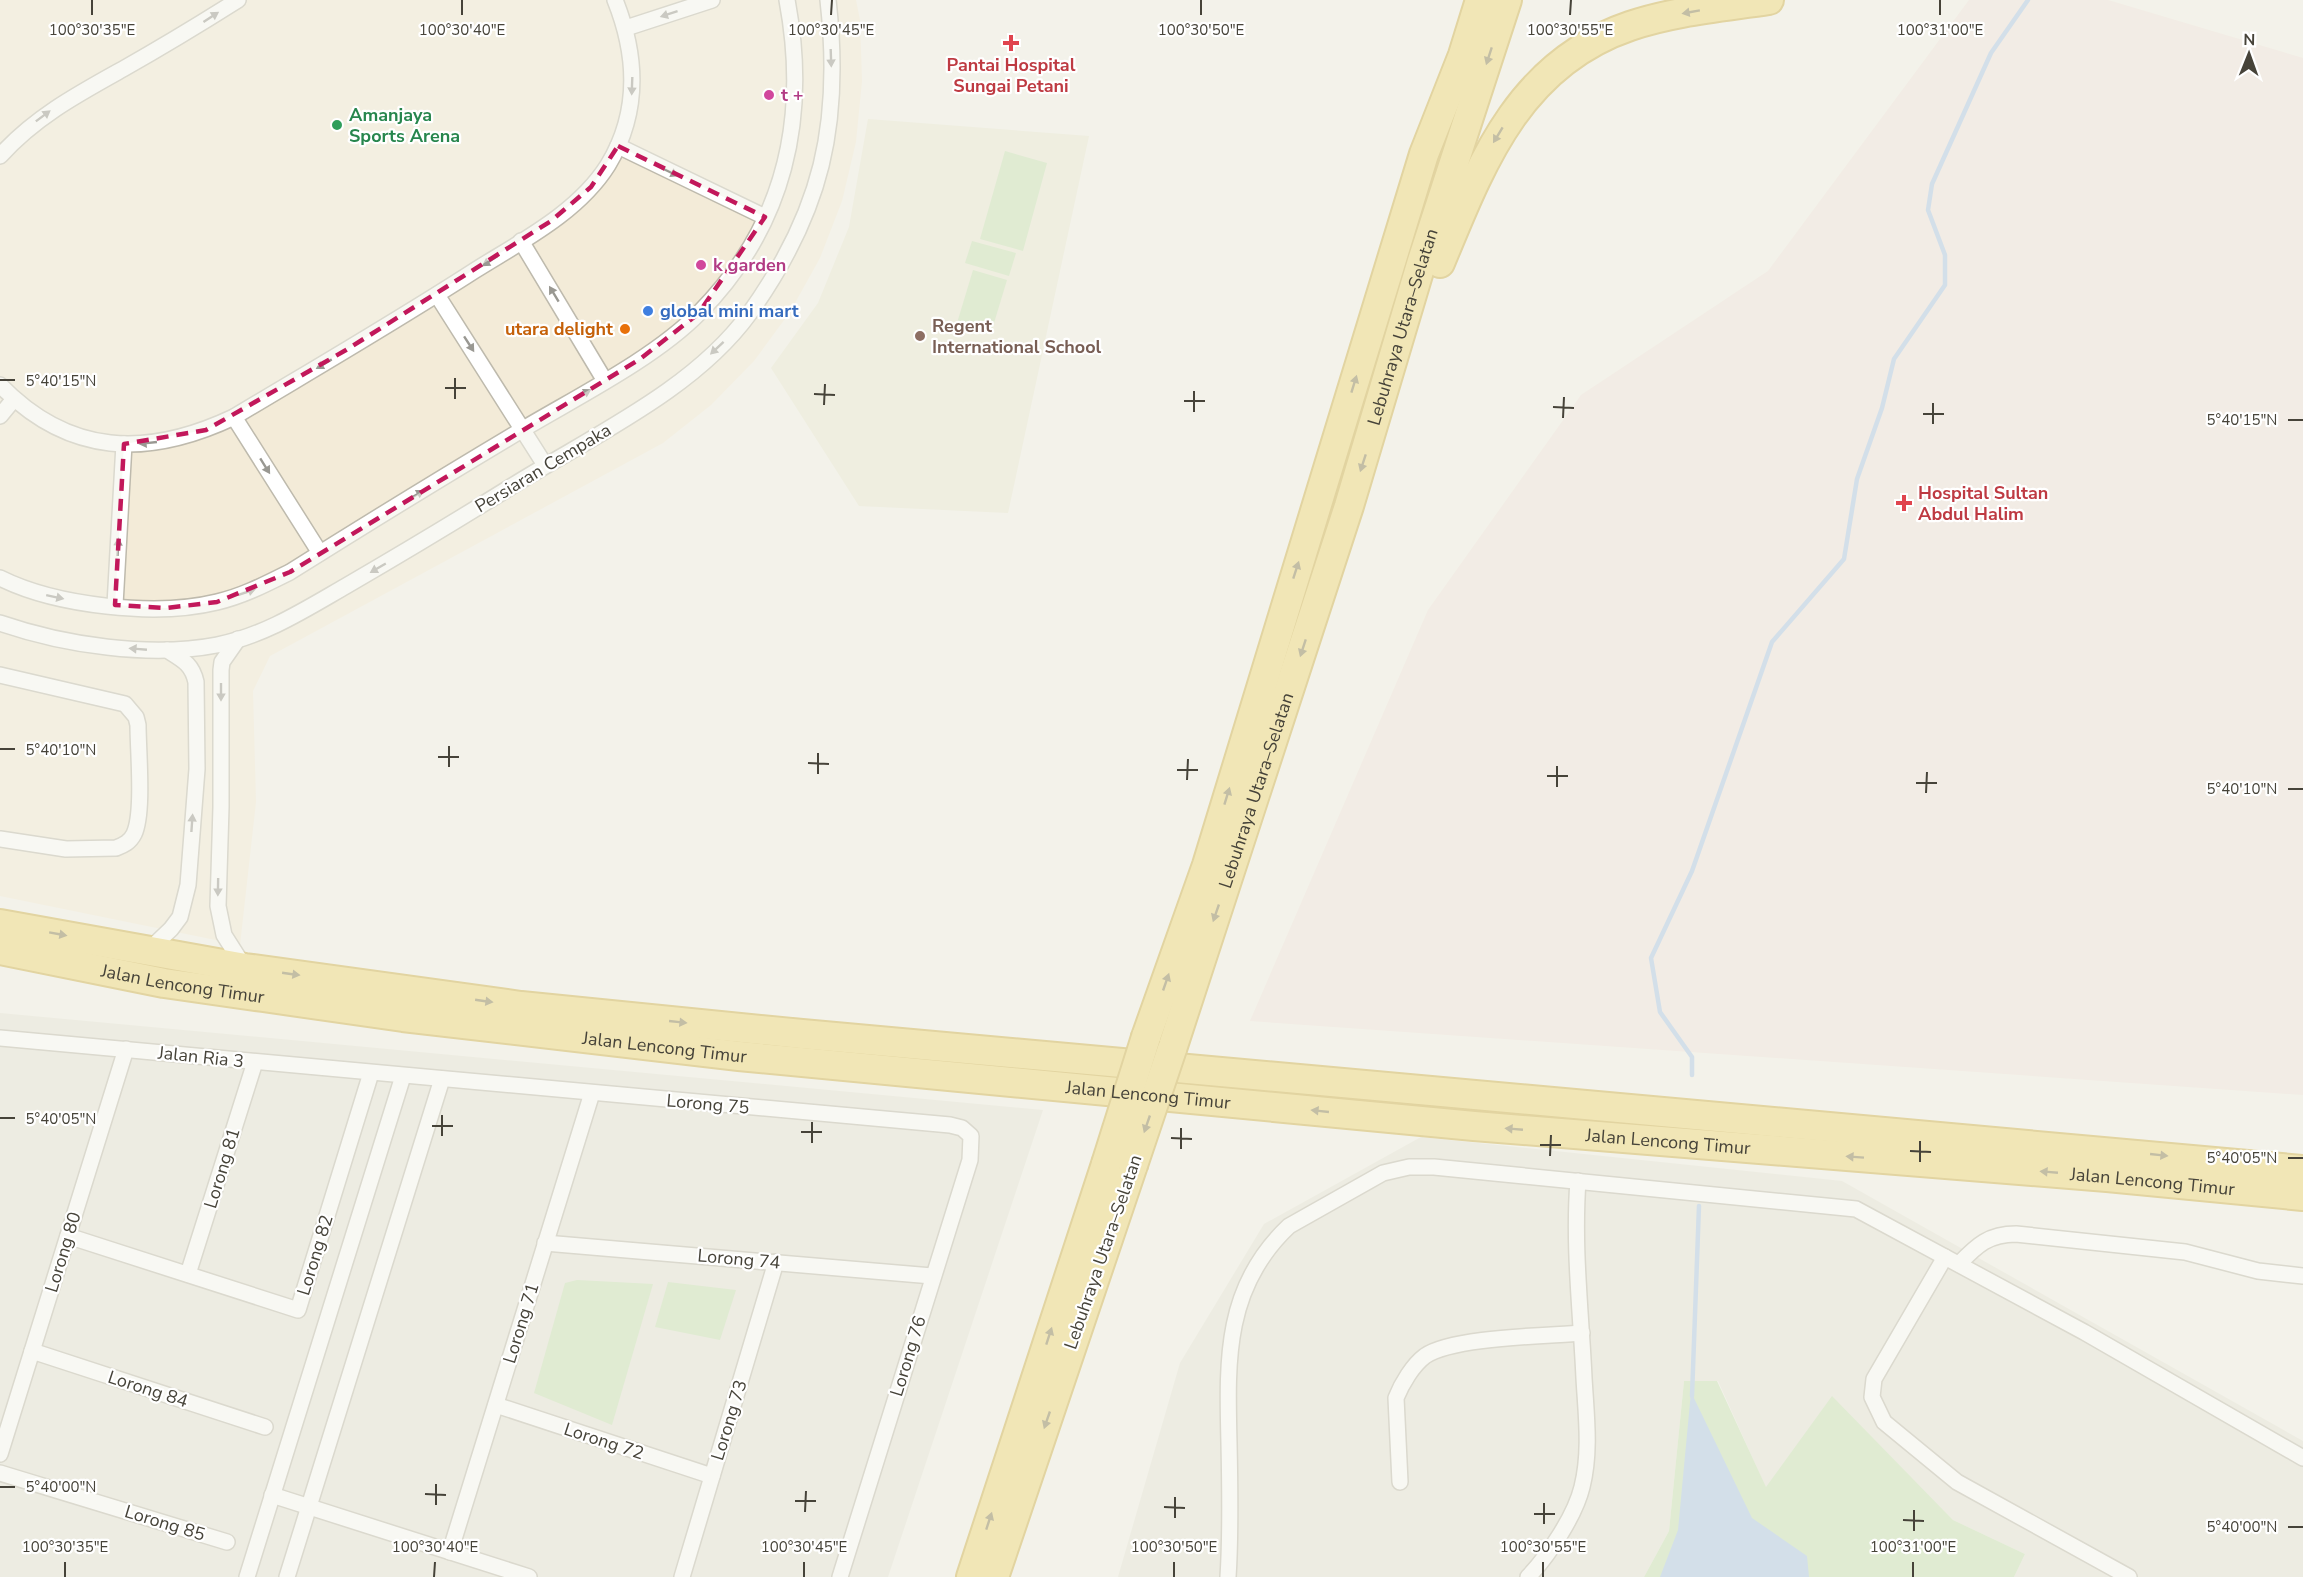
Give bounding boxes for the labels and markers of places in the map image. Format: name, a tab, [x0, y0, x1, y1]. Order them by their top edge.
marker: Pantai Hospital Sungai Petani	[1002, 34, 1020, 52]
place label: Pantai Hospital Sungai Petani	[947, 53, 1076, 98]
place label: t +	[781, 83, 804, 107]
marker: t +	[762, 88, 776, 102]
place label: Amanjaya Sports Arena	[349, 103, 460, 148]
marker: Amanjaya Sports Arena	[330, 118, 344, 132]
place label: k garden	[713, 253, 786, 277]
marker: k garden	[694, 258, 708, 272]
place label: global mini mart	[660, 299, 799, 323]
marker: global mini mart	[641, 304, 655, 318]
place label: Regent International School	[932, 314, 1102, 359]
place label: utara delight	[505, 317, 613, 341]
marker: utara delight	[618, 322, 632, 336]
marker: Regent International School	[913, 329, 927, 343]
place label: Hospital Sultan Abdul Halim	[1918, 481, 2048, 526]
marker: Hospital Sultan Abdul Halim	[1895, 494, 1913, 512]

